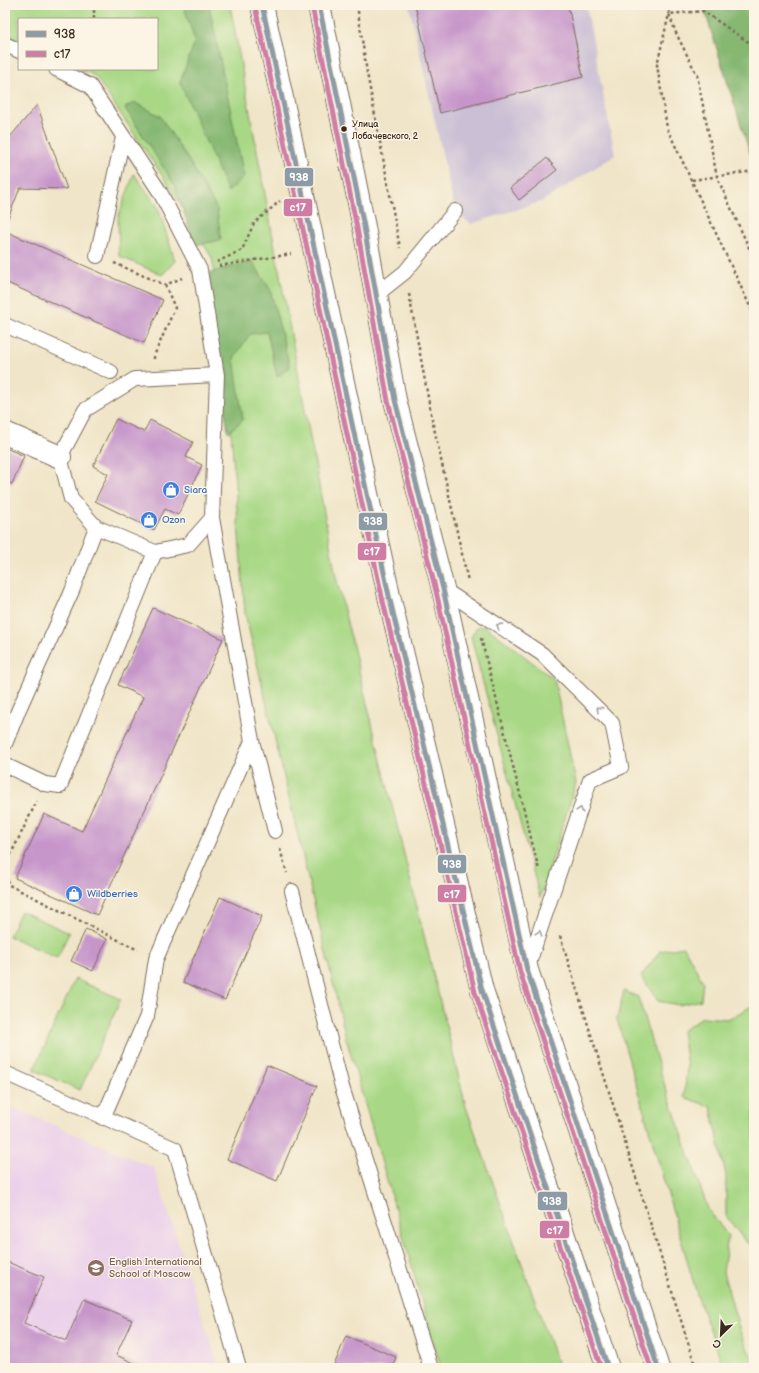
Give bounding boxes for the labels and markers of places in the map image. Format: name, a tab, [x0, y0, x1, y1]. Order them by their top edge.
place label: Улица Лобачевского, 2	[351, 119, 419, 142]
marker: Улица Лобачевского, 2	[339, 124, 349, 134]
shop icon: Siara	[161, 480, 181, 500]
place label: Siara	[184, 484, 207, 496]
shop icon: Ozon	[139, 510, 159, 530]
place label: Ozon	[162, 514, 186, 526]
shop icon: Wildberries	[64, 884, 84, 904]
place label: Wildberries	[87, 888, 138, 900]
place label: English International School of Moscow	[109, 1256, 202, 1280]
school or university icon: English International School of Moscow	[86, 1258, 106, 1278]

